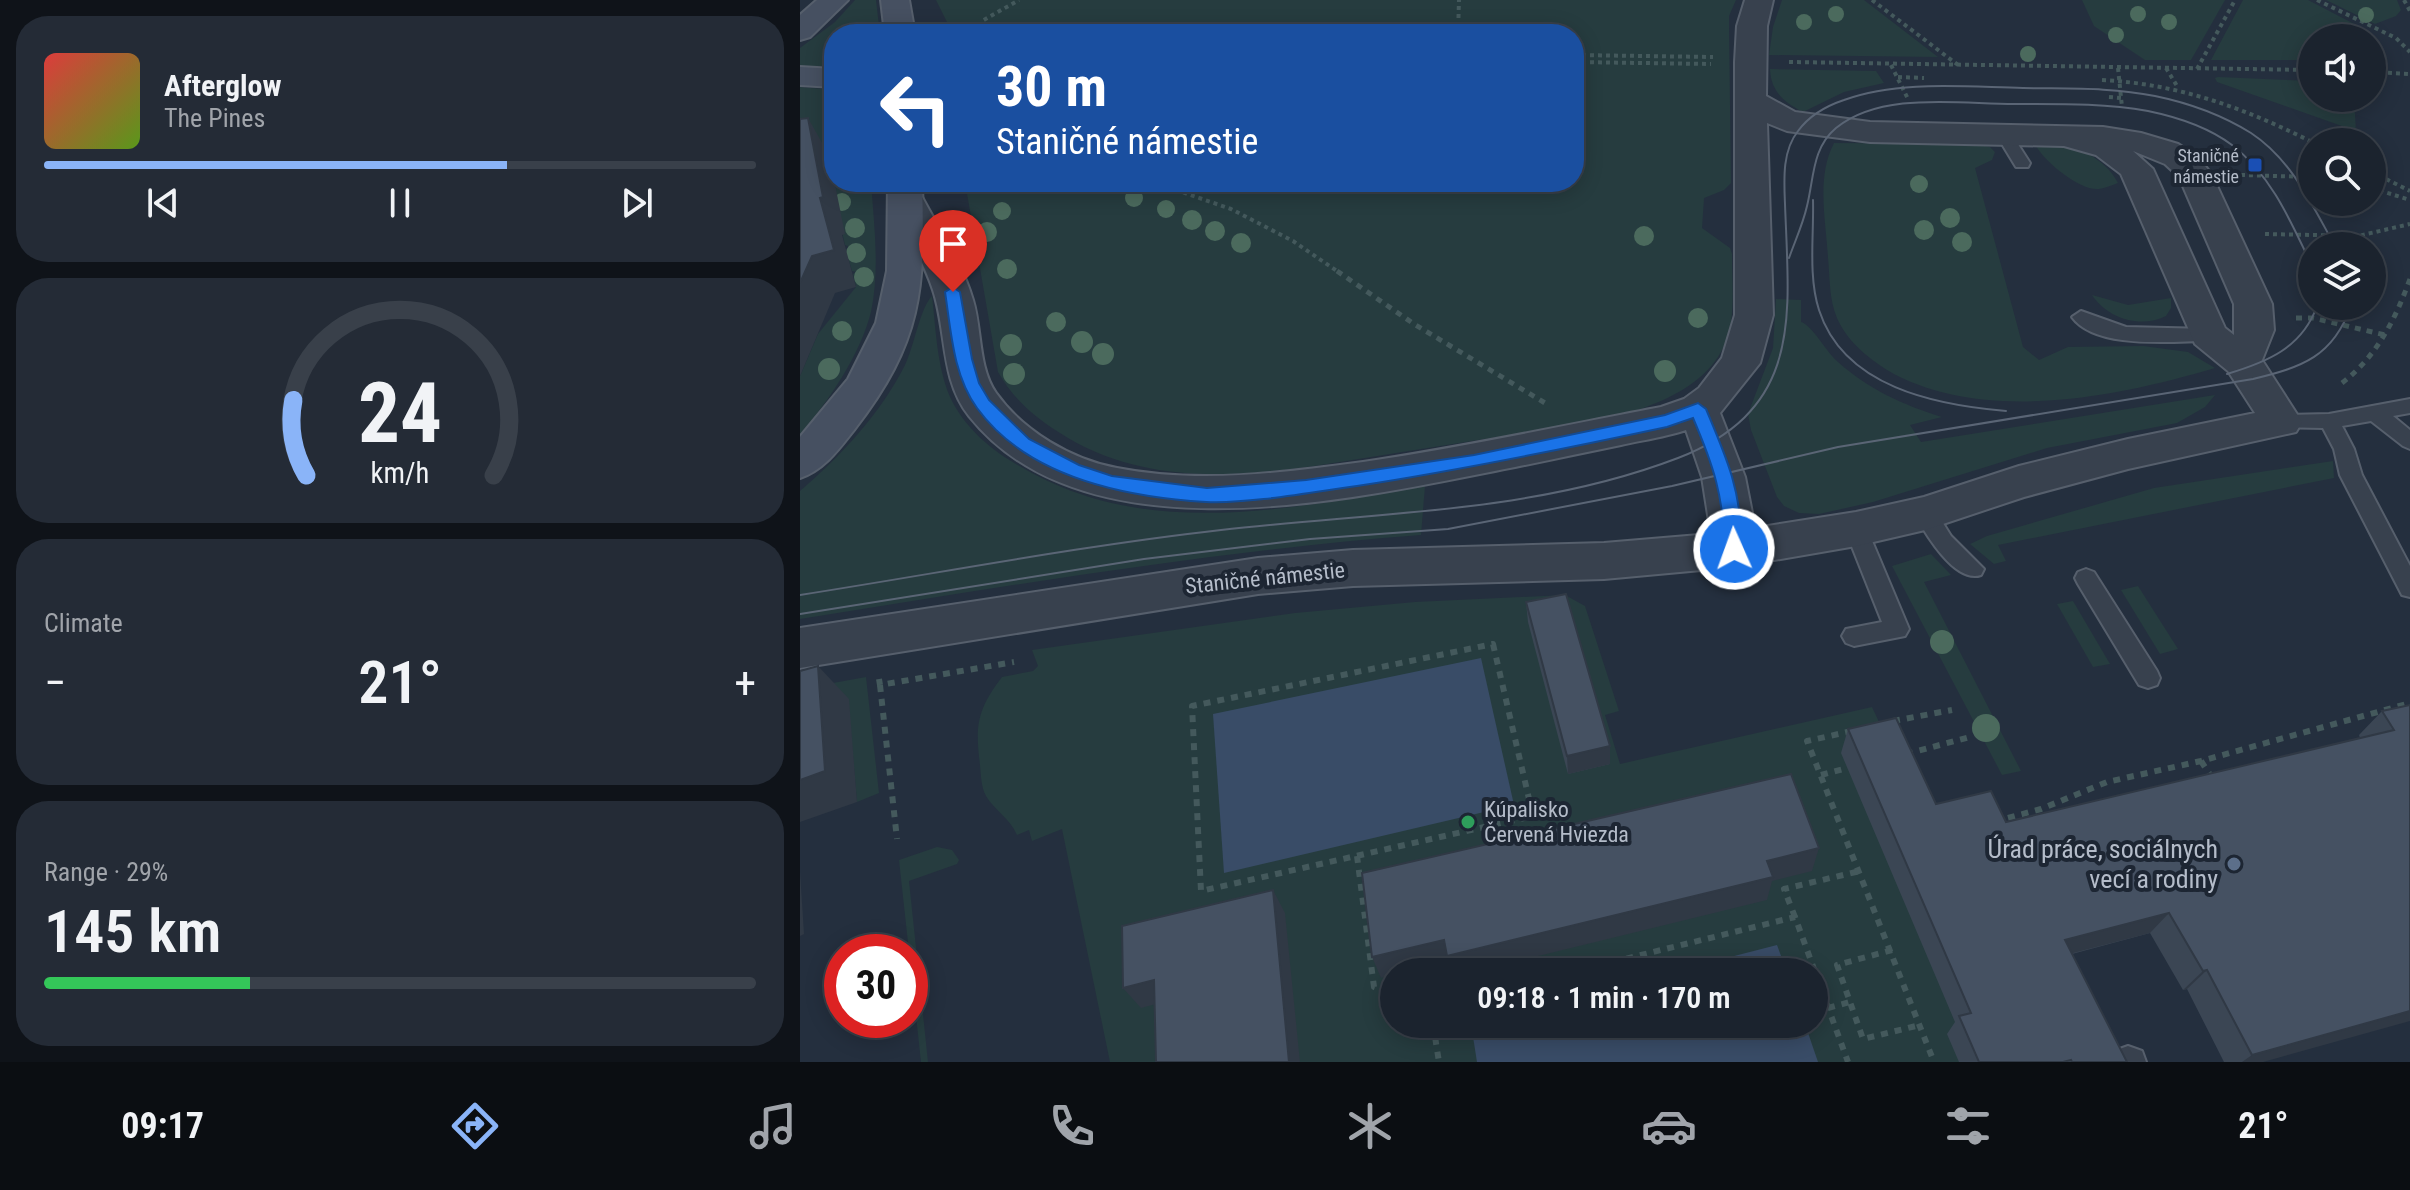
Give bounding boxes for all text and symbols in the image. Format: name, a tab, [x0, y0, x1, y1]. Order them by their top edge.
map controls	[2298, 24, 2386, 320]
button: sound	[2298, 24, 2386, 112]
text: 30 m	[996, 54, 1107, 120]
icon: left	[864, 56, 968, 160]
text: Afterglow	[164, 68, 282, 103]
text: The Pines	[164, 103, 265, 133]
text: Staničné námestie	[996, 121, 1258, 163]
button: search	[2298, 128, 2386, 216]
place label: Staničné námestie	[2174, 145, 2239, 187]
marker: Staničné námestie	[2246, 156, 2264, 174]
icon: previous	[141, 181, 185, 225]
icon: pause	[378, 181, 422, 225]
icon: next	[615, 181, 659, 225]
pin	[919, 210, 987, 292]
icon: arrive	[931, 222, 975, 266]
button: layers	[2298, 232, 2386, 320]
text: 24	[358, 365, 442, 462]
text: km/h	[371, 456, 429, 490]
position arrow	[1692, 507, 1776, 591]
street label: Staničné námestie	[1184, 557, 1346, 599]
text: Climate	[44, 608, 123, 638]
text: 21°	[358, 647, 442, 718]
text: −	[44, 657, 66, 709]
text: +	[734, 657, 756, 709]
place label: Kúpalisko Červená Hviezda	[1484, 797, 1629, 847]
marker: Kúpalisko Červená Hviezda	[1459, 813, 1477, 831]
place label: Úrad práce, sociálnych vecí a rodiny	[1988, 834, 2218, 894]
marker: Úrad práce, sociálnych vecí a rodiny	[2225, 855, 2243, 873]
text: Range · 29%	[44, 857, 168, 887]
text: 145 km	[44, 896, 221, 967]
speed limit sign: 30	[824, 934, 928, 1038]
text: 09:18 · 1 min · 170 m	[1477, 980, 1731, 1015]
icon: directions	[447, 1098, 503, 1154]
icon: music	[745, 1098, 801, 1154]
icon: phone	[1044, 1098, 1100, 1154]
icon: climate	[1342, 1098, 1398, 1154]
icon: car	[1641, 1098, 1697, 1154]
icon: filters	[1940, 1098, 1996, 1154]
text: 09:17	[121, 1105, 204, 1147]
text: 21°	[2238, 1105, 2289, 1147]

